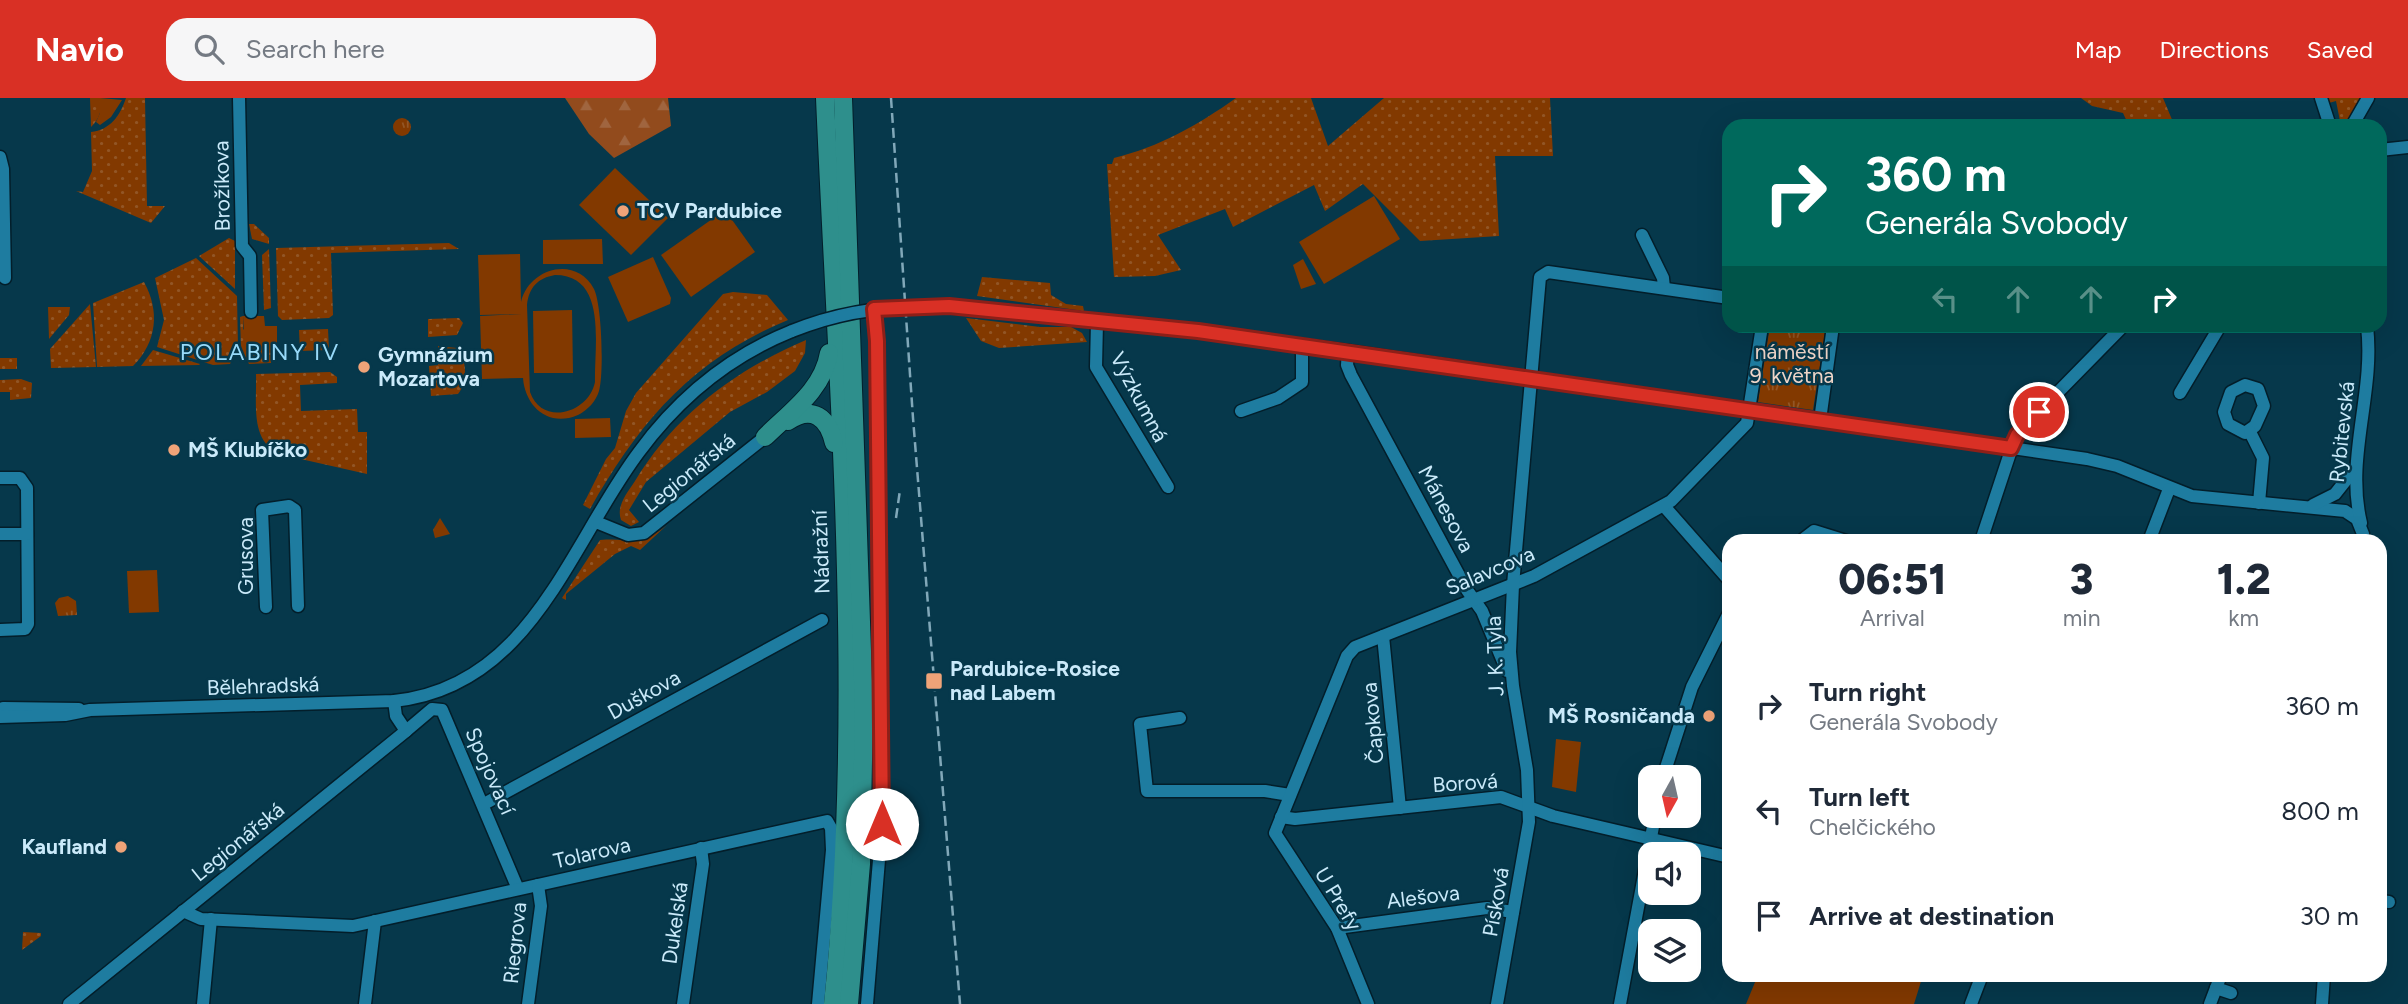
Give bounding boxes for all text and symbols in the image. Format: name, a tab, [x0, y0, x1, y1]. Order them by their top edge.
search box	[166, 18, 656, 81]
text: Navio	[35, 30, 124, 69]
icon: search	[190, 30, 228, 68]
text: Search here	[246, 33, 385, 65]
text: Map	[2075, 35, 2121, 64]
text: Directions	[2159, 35, 2269, 64]
text: Saved	[2307, 35, 2373, 64]
street label: Brožíkova	[208, 141, 235, 231]
text: 360 m	[1865, 144, 2007, 203]
icon: right	[1750, 147, 1841, 238]
place label: TCV Pardubice	[637, 198, 782, 223]
marker: TCV Pardubice	[615, 203, 631, 219]
text: Generála Svobody	[1865, 204, 2128, 242]
icon: left	[1926, 280, 1964, 318]
icon: ahead	[1999, 280, 2037, 318]
icon: ahead	[2072, 280, 2110, 318]
icon: right	[2145, 280, 2183, 318]
district label: POLABINY IV	[180, 338, 340, 366]
park label: náměstí 9. května	[1750, 339, 1834, 388]
place label: Gymnázium Mozartova	[378, 342, 493, 391]
street label: Výzkumná	[1105, 348, 1174, 446]
marker: Gymnázium Mozartova	[356, 359, 372, 375]
street label: Rybitevská	[2324, 380, 2359, 484]
pin	[2009, 382, 2069, 442]
icon: arrive	[2020, 393, 2058, 431]
street label: Legionářská	[637, 428, 740, 517]
place label: MŠ Klubíčko	[188, 437, 307, 462]
marker: MŠ Klubíčko	[166, 442, 182, 458]
street label: Mánesova	[1413, 461, 1480, 556]
street label: Nádražní	[807, 509, 834, 594]
street label: Grusova	[233, 517, 258, 595]
street label: Salavcova	[1442, 541, 1538, 600]
text: 06:51	[1838, 554, 1946, 605]
text: 3	[2070, 554, 2093, 605]
text: 1.2	[2217, 554, 2271, 605]
text: Arrival	[1860, 604, 1925, 632]
text: min	[2063, 604, 2100, 632]
text: km	[2228, 604, 2259, 632]
street label: J. K. Tyla	[1481, 615, 1508, 697]
place label: Pardubice-Rosice nad Labem	[950, 656, 1120, 705]
street label: Duškova	[603, 664, 684, 725]
street label: Bělehradská	[206, 671, 320, 700]
marker: Pardubice-Rosice nad Labem	[924, 671, 944, 691]
text: Turn right	[1809, 676, 1926, 708]
street label: Čapkova	[1356, 681, 1389, 765]
icon: right	[1750, 687, 1788, 725]
text: 360 m	[2285, 690, 2359, 722]
place label: MŠ Rosničanda	[1548, 703, 1695, 728]
marker: MŠ Rosničanda	[1701, 708, 1717, 724]
text: Generála Svobody	[1809, 708, 1998, 736]
street label: Spojovací	[460, 723, 521, 819]
north arrow	[1638, 765, 1701, 828]
map controls	[1638, 765, 1701, 982]
street label: Borová	[1431, 768, 1498, 797]
text: Turn left	[1809, 781, 1910, 813]
position arrow	[845, 787, 919, 861]
icon: left	[1750, 792, 1788, 830]
text: 800 m	[2281, 795, 2359, 827]
street label: Legionářská	[186, 797, 289, 886]
text: Chelčického	[1809, 813, 1936, 841]
street label: Tolarova	[551, 832, 633, 873]
place label: Kaufland	[21, 834, 107, 859]
marker: Kaufland	[113, 839, 129, 855]
button: sound	[1638, 842, 1701, 905]
street label: U Prefy	[1310, 863, 1367, 935]
street label: Písková	[1477, 865, 1514, 939]
street label: Dukelská	[656, 880, 693, 966]
street label: Alešova	[1385, 880, 1461, 913]
icon: arrive	[1750, 897, 1788, 935]
text: Arrive at destination	[1809, 900, 2054, 932]
text: 30 m	[2300, 900, 2359, 932]
street label: Riegrova	[498, 901, 531, 985]
button: layers	[1638, 919, 1701, 982]

